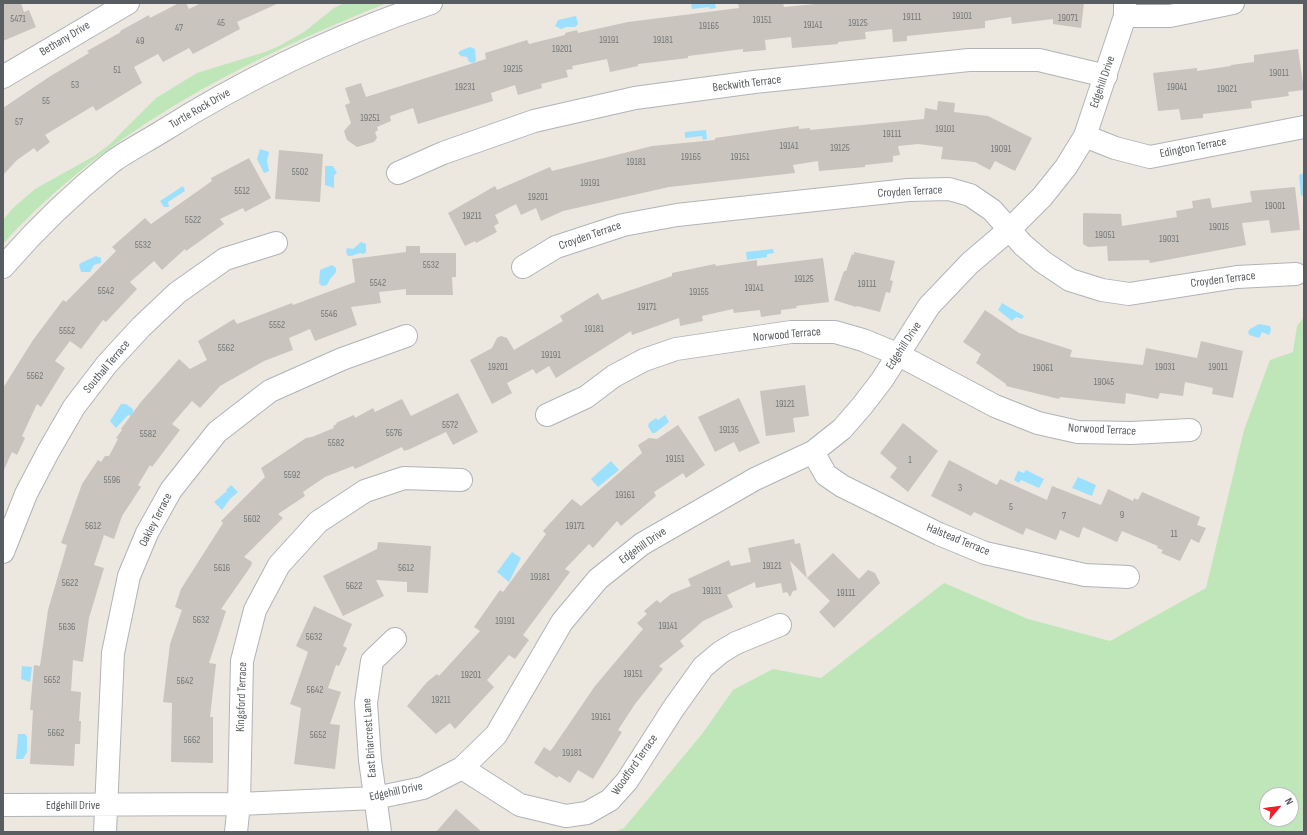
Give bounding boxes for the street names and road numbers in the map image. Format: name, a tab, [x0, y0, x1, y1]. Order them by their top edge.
street label: Bethany Drive	[37, 18, 93, 60]
street label: Edgehill Drive	[1087, 54, 1119, 110]
street label: Beckwith Terrace	[712, 73, 782, 95]
street label: Turtle Rock Drive	[167, 86, 233, 132]
street label: Edington Terrace	[1159, 135, 1227, 161]
street label: Croyden Terrace	[877, 183, 943, 201]
street label: Croyden Terrace	[557, 219, 623, 253]
street label: Croyden Terrace	[1190, 269, 1256, 291]
street label: Edgehill Drive	[883, 319, 925, 373]
street label: Norwood Terrace	[752, 325, 822, 345]
street label: Southall Terrace	[81, 338, 133, 396]
street label: Norwood Terrace	[1068, 421, 1136, 439]
street label: Oakley Terrace	[136, 491, 176, 549]
street label: Halstead Terrace	[924, 521, 992, 559]
street label: Edgehill Drive	[617, 525, 669, 567]
street label: Kingsford Terrace	[234, 662, 250, 732]
street label: East Briarcrest Lane	[360, 698, 380, 778]
street label: Woodford Terrace	[609, 732, 661, 798]
street label: Edgehill Drive	[368, 779, 424, 805]
street label: Edgehill Drive	[46, 799, 100, 813]

